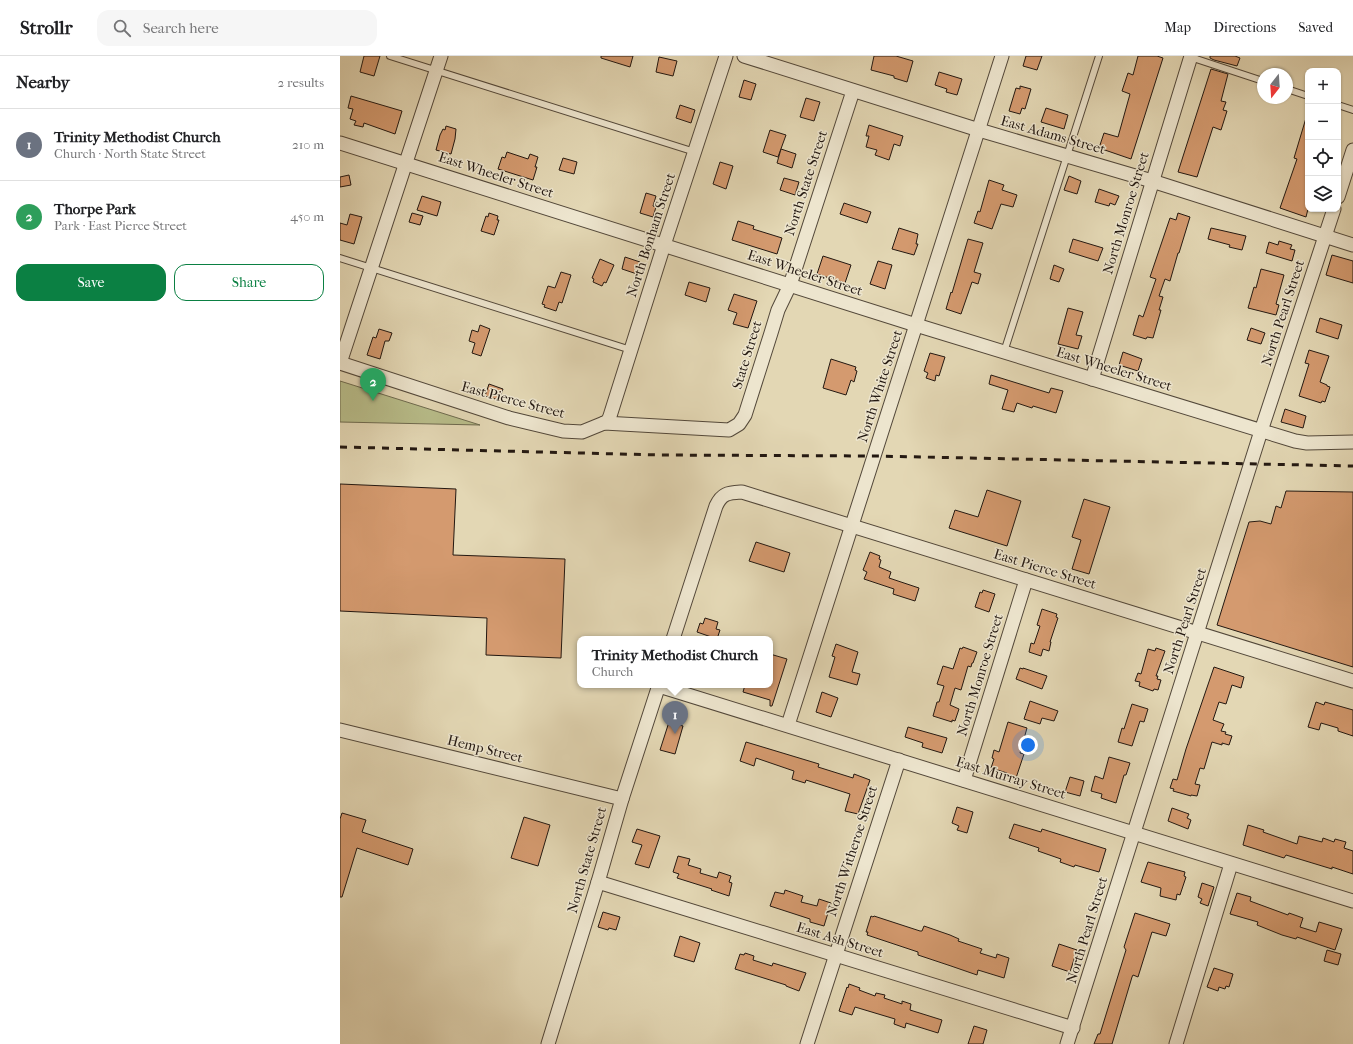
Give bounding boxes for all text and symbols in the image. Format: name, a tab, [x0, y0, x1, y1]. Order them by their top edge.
search box	[97, 10, 377, 46]
text: Strollr	[20, 17, 73, 39]
icon: search	[111, 17, 133, 39]
text: Search here	[143, 19, 219, 37]
text: Map	[1164, 19, 1191, 36]
text: Directions	[1213, 19, 1276, 36]
text: Saved	[1298, 19, 1333, 36]
north arrow	[1257, 68, 1293, 104]
map controls	[1305, 68, 1341, 212]
button: +	[1305, 68, 1341, 104]
text: Nearby	[16, 72, 70, 92]
text: 2 results	[278, 75, 324, 90]
button: −	[1305, 104, 1341, 140]
street label: East Adams Street	[999, 112, 1107, 158]
text: Trinity Methodist Church	[54, 128, 221, 146]
street label: North State Street	[781, 128, 831, 238]
text: 1	[27, 137, 31, 152]
text: 210 m	[292, 137, 324, 152]
button: locate	[1305, 140, 1341, 176]
text: Church · North State Street	[54, 146, 206, 161]
street label: East Wheeler Street	[436, 148, 556, 202]
street label: North Monroe Street	[1099, 150, 1153, 276]
street label: North Bonham Street	[623, 171, 679, 299]
button: layers	[1305, 176, 1341, 212]
text: Thorpe Park	[54, 200, 136, 218]
text: 2	[26, 209, 32, 224]
text: 450 m	[290, 209, 324, 224]
text: Park · East Pierce Street	[54, 218, 187, 233]
street label: East Wheeler Street	[745, 246, 865, 300]
street label: North Pearl Street	[1258, 258, 1308, 368]
button: Save	[16, 264, 166, 301]
button: Share	[174, 264, 324, 301]
street label: State Street	[729, 319, 765, 391]
street label: North White Street	[854, 328, 906, 444]
street label: East Wheeler Street	[1054, 343, 1174, 395]
pin: 2	[360, 368, 386, 401]
street label: East Pierce Street	[459, 378, 567, 422]
street label: East Pierce Street	[992, 545, 1098, 593]
street label: North Pearl Street	[1160, 566, 1210, 676]
street label: North Monroe Street	[953, 612, 1007, 738]
popup	[577, 636, 773, 688]
text: Trinity Methodist Church	[592, 646, 758, 664]
text: Church	[592, 664, 633, 679]
pin: 1	[662, 701, 688, 734]
street label: Hemp Street	[446, 731, 524, 767]
your location	[1018, 735, 1038, 755]
street label: East Murray Street	[954, 753, 1068, 803]
street label: North Witheroe Street	[823, 783, 881, 919]
street label: North State Street	[564, 805, 610, 915]
street label: North Pearl Street	[1063, 875, 1111, 985]
street label: East Ash Street	[794, 919, 886, 961]

